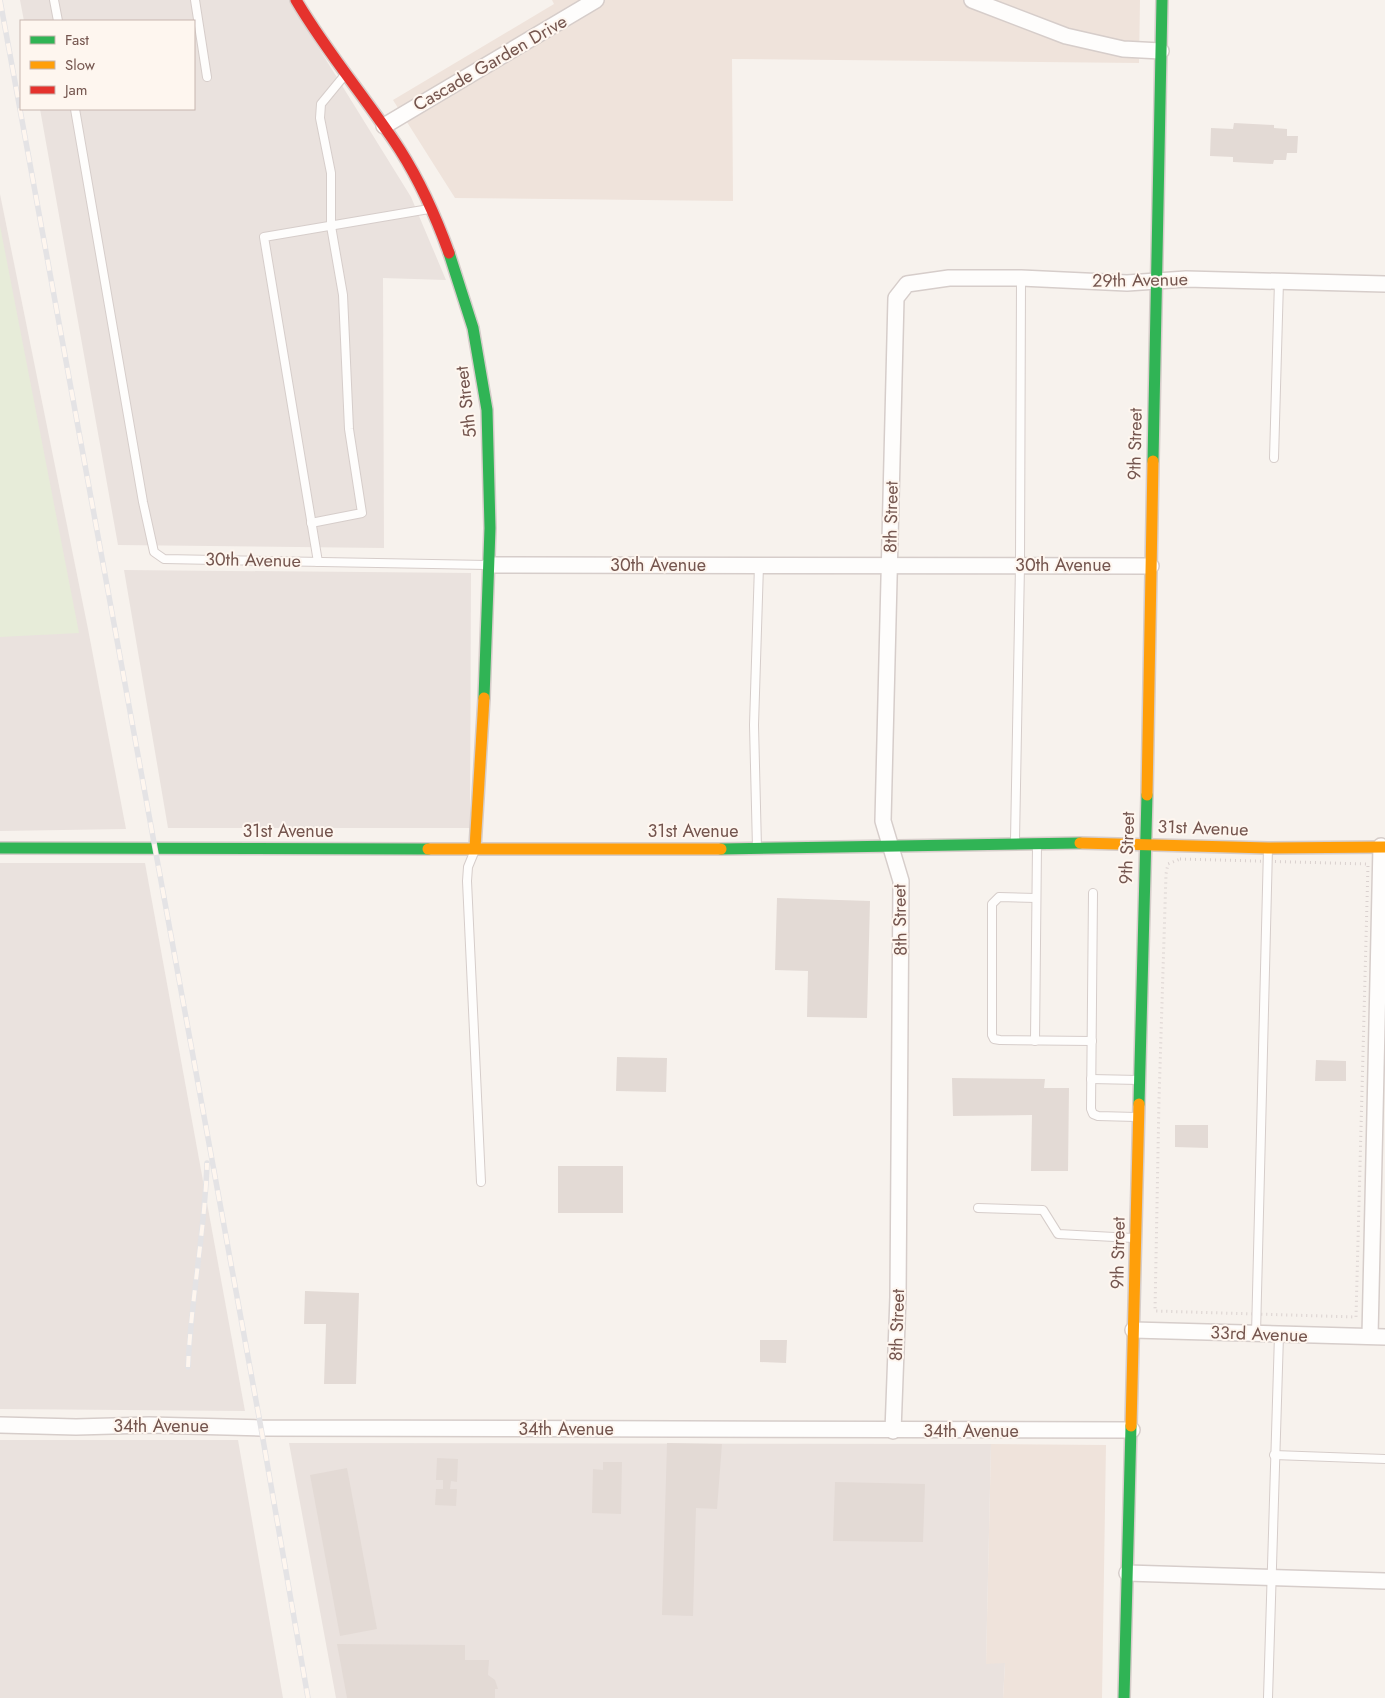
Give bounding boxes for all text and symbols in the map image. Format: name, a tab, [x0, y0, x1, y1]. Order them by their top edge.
street label: Cascade Garden Drive	[408, 8, 572, 118]
legend	[20, 20, 195, 110]
text: Fast	[65, 29, 89, 51]
text: Slow	[65, 54, 96, 76]
text: Jam	[63, 79, 88, 101]
street label: 29th Avenue	[1092, 266, 1188, 294]
street label: 5th Street	[449, 364, 483, 439]
street label: 9th Street	[1121, 407, 1149, 480]
street label: 8th Street	[877, 480, 905, 553]
street label: 30th Avenue	[205, 546, 301, 574]
street label: 30th Avenue	[610, 552, 706, 578]
street label: 30th Avenue	[1015, 552, 1111, 578]
street label: 9th Street	[1113, 811, 1141, 885]
street label: 31st Avenue	[1157, 813, 1249, 843]
street label: 31st Avenue	[243, 818, 333, 844]
street label: 31st Avenue	[648, 818, 738, 844]
street label: 8th Street	[886, 883, 914, 956]
street label: 9th Street	[1104, 1216, 1132, 1289]
street label: 8th Street	[883, 1288, 911, 1361]
street label: 33rd Avenue	[1210, 1319, 1308, 1349]
street label: 34th Avenue	[113, 1413, 209, 1439]
street label: 34th Avenue	[518, 1416, 614, 1442]
street label: 34th Avenue	[923, 1418, 1019, 1444]

